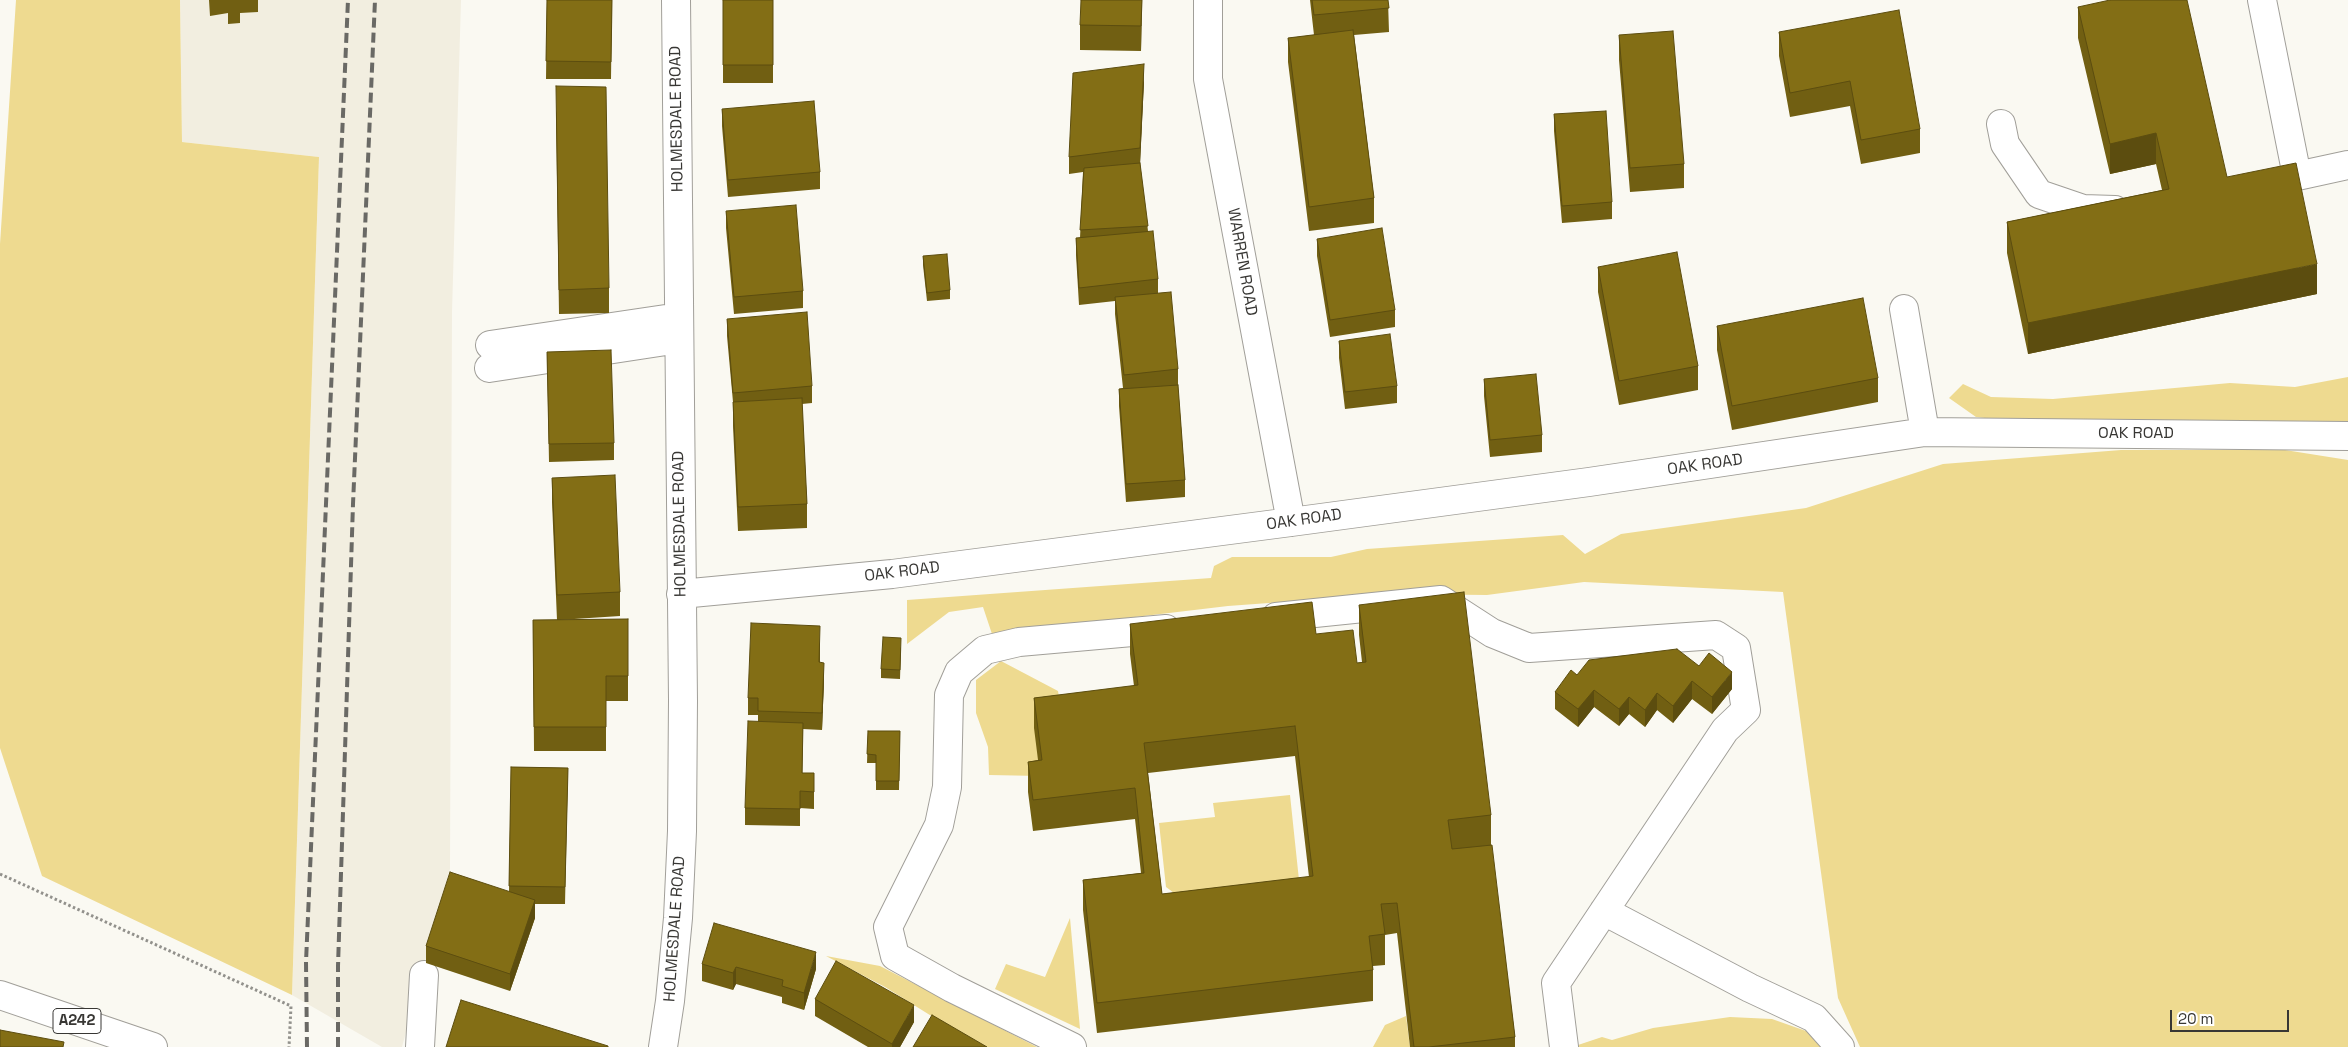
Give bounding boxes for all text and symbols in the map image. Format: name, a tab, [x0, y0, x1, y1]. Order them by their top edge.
street label: HOLMESDALE ROAD	[666, 46, 688, 192]
street label: WARREN ROAD	[1223, 207, 1261, 317]
street label: OAK ROAD	[2098, 424, 2174, 444]
street label: OAK ROAD	[1666, 450, 1744, 480]
street label: HOLMESDALE ROAD	[669, 451, 691, 597]
street label: OAK ROAD	[1265, 505, 1343, 535]
street label: OAK ROAD	[863, 558, 941, 586]
street label: HOLMESDALE ROAD	[660, 855, 690, 1003]
scale bar	[2173, 1000, 2292, 1032]
road number: A242	[53, 1008, 101, 1034]
text: 20 m	[2178, 1009, 2213, 1028]

